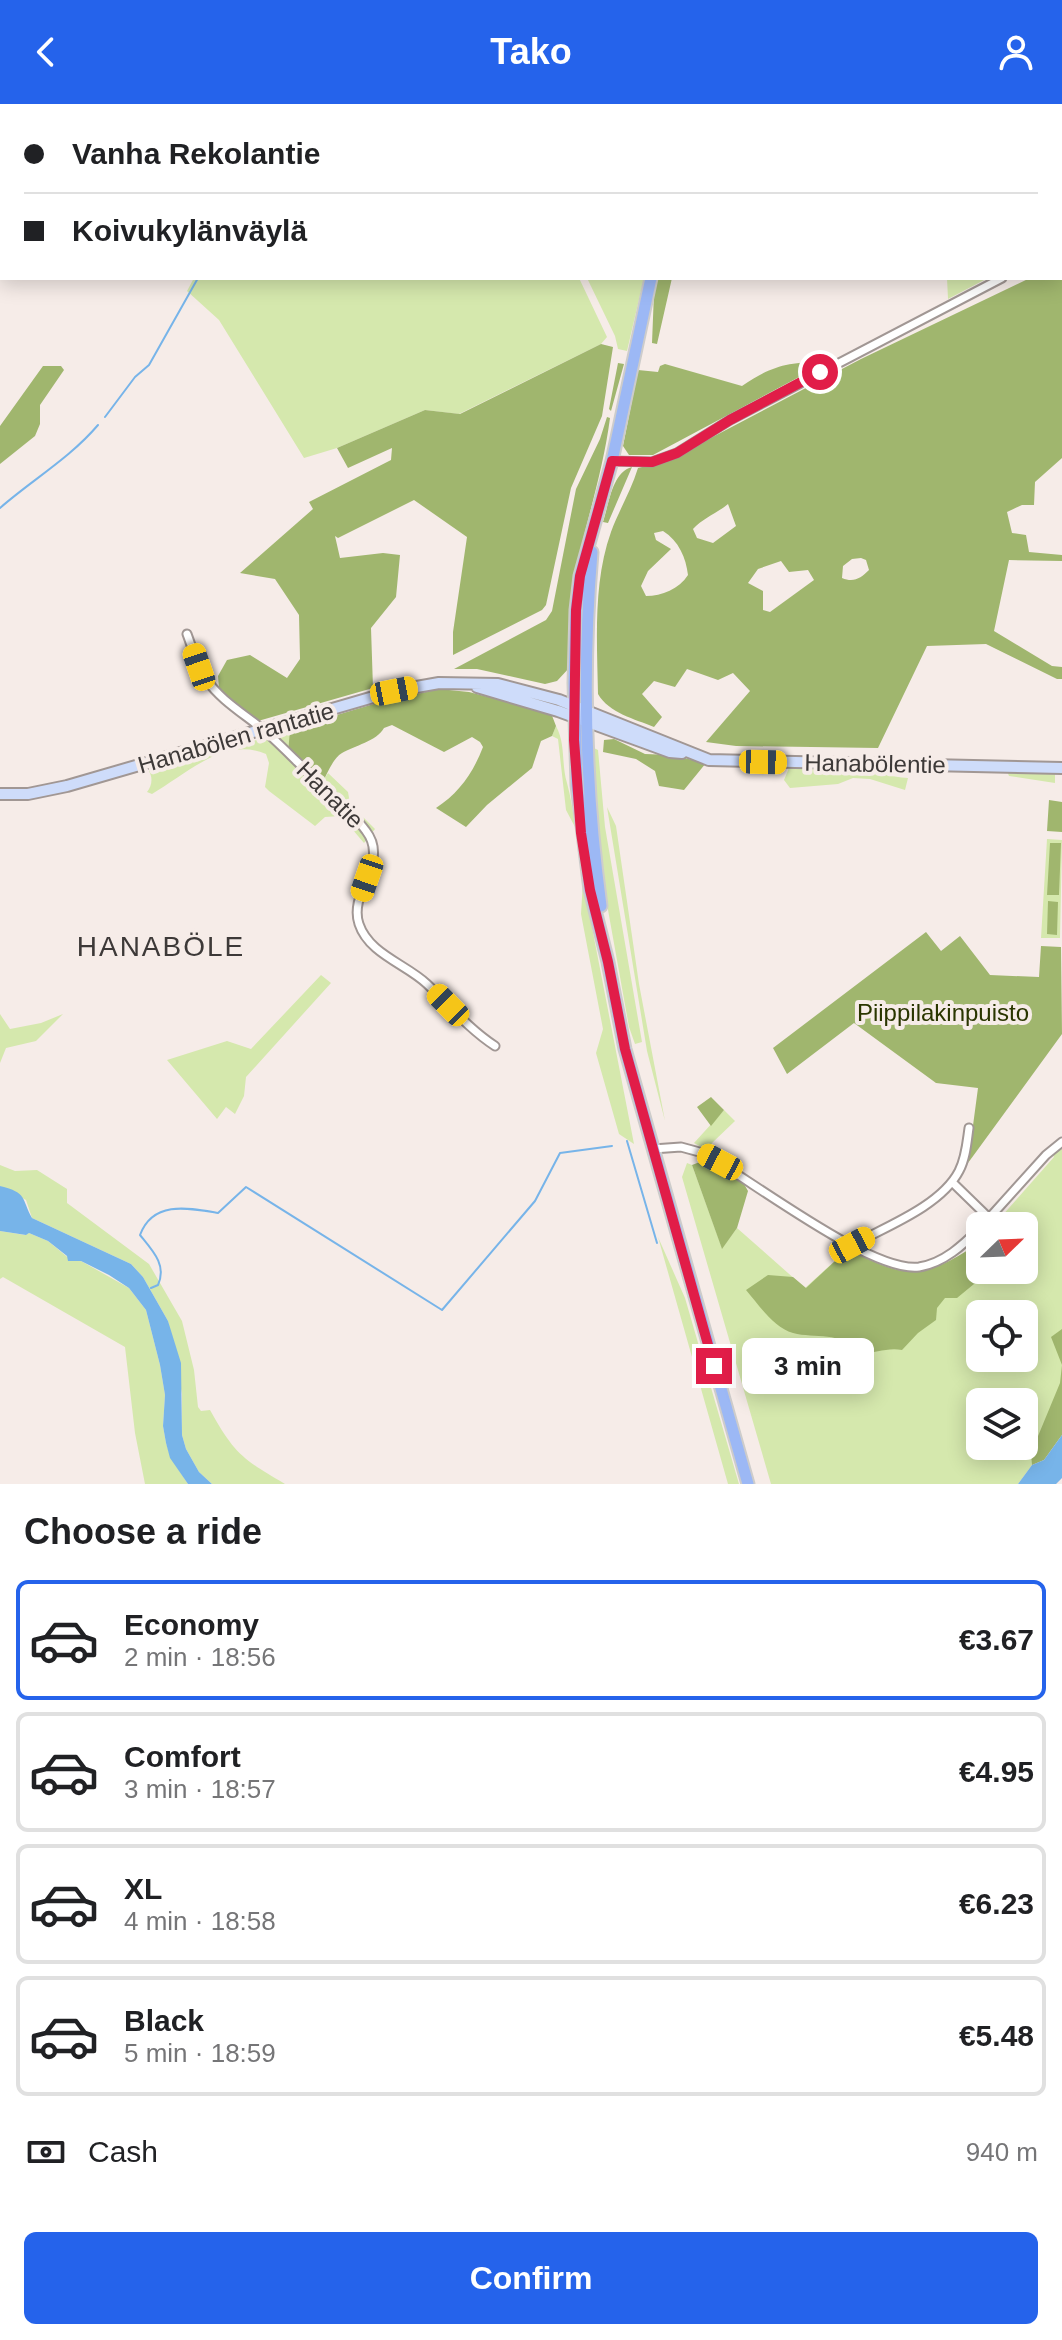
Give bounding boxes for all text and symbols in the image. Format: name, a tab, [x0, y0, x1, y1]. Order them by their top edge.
icon: back	[24, 30, 68, 74]
icon: person	[994, 30, 1038, 74]
text: Tako	[490, 31, 572, 72]
text: Vanha Rekolantie	[72, 137, 320, 170]
text: Koivukylänväylä	[72, 214, 307, 247]
route start	[802, 354, 838, 390]
car	[180, 640, 218, 694]
car	[368, 675, 420, 707]
street label: Hanabölen rantatie	[135, 697, 337, 778]
street label: Hanabölentie	[804, 749, 946, 778]
car	[739, 750, 787, 774]
street label: Hanatie	[292, 756, 369, 833]
car	[348, 851, 386, 905]
district label: HANABÖLE	[77, 931, 245, 962]
car	[423, 980, 473, 1030]
park label: Piippilakinpuisto	[857, 999, 1029, 1026]
car	[693, 1140, 747, 1184]
north arrow	[966, 1212, 1038, 1284]
map controls	[966, 1212, 1038, 1460]
car	[825, 1223, 879, 1267]
button: locate	[966, 1300, 1038, 1372]
callout: 3 min	[742, 1338, 874, 1394]
route end	[696, 1348, 732, 1384]
text: 3 min	[774, 1351, 842, 1381]
button: layers	[966, 1388, 1038, 1460]
text: Choose a ride	[24, 1511, 262, 1552]
icon: car	[28, 1604, 100, 1676]
text: Economy	[124, 1608, 259, 1641]
text: €3.67	[959, 1623, 1034, 1656]
text: 2 min · 18:56	[124, 1642, 276, 1672]
icon: car	[28, 1736, 100, 1808]
text: Comfort	[124, 1740, 241, 1773]
text: €4.95	[959, 1755, 1034, 1788]
text: 3 min · 18:57	[124, 1774, 276, 1804]
icon: car	[28, 1868, 100, 1940]
text: XL	[124, 1872, 162, 1905]
text: €6.23	[959, 1887, 1034, 1920]
text: 4 min · 18:58	[124, 1906, 276, 1936]
icon: car	[28, 2000, 100, 2072]
text: Black	[124, 2004, 204, 2037]
text: €5.48	[959, 2019, 1034, 2052]
text: 5 min · 18:59	[124, 2038, 276, 2068]
icon: cash	[24, 2130, 68, 2174]
text: Cash	[88, 2135, 158, 2168]
text: 940 m	[966, 2137, 1038, 2167]
button: Confirm	[24, 2232, 1038, 2324]

